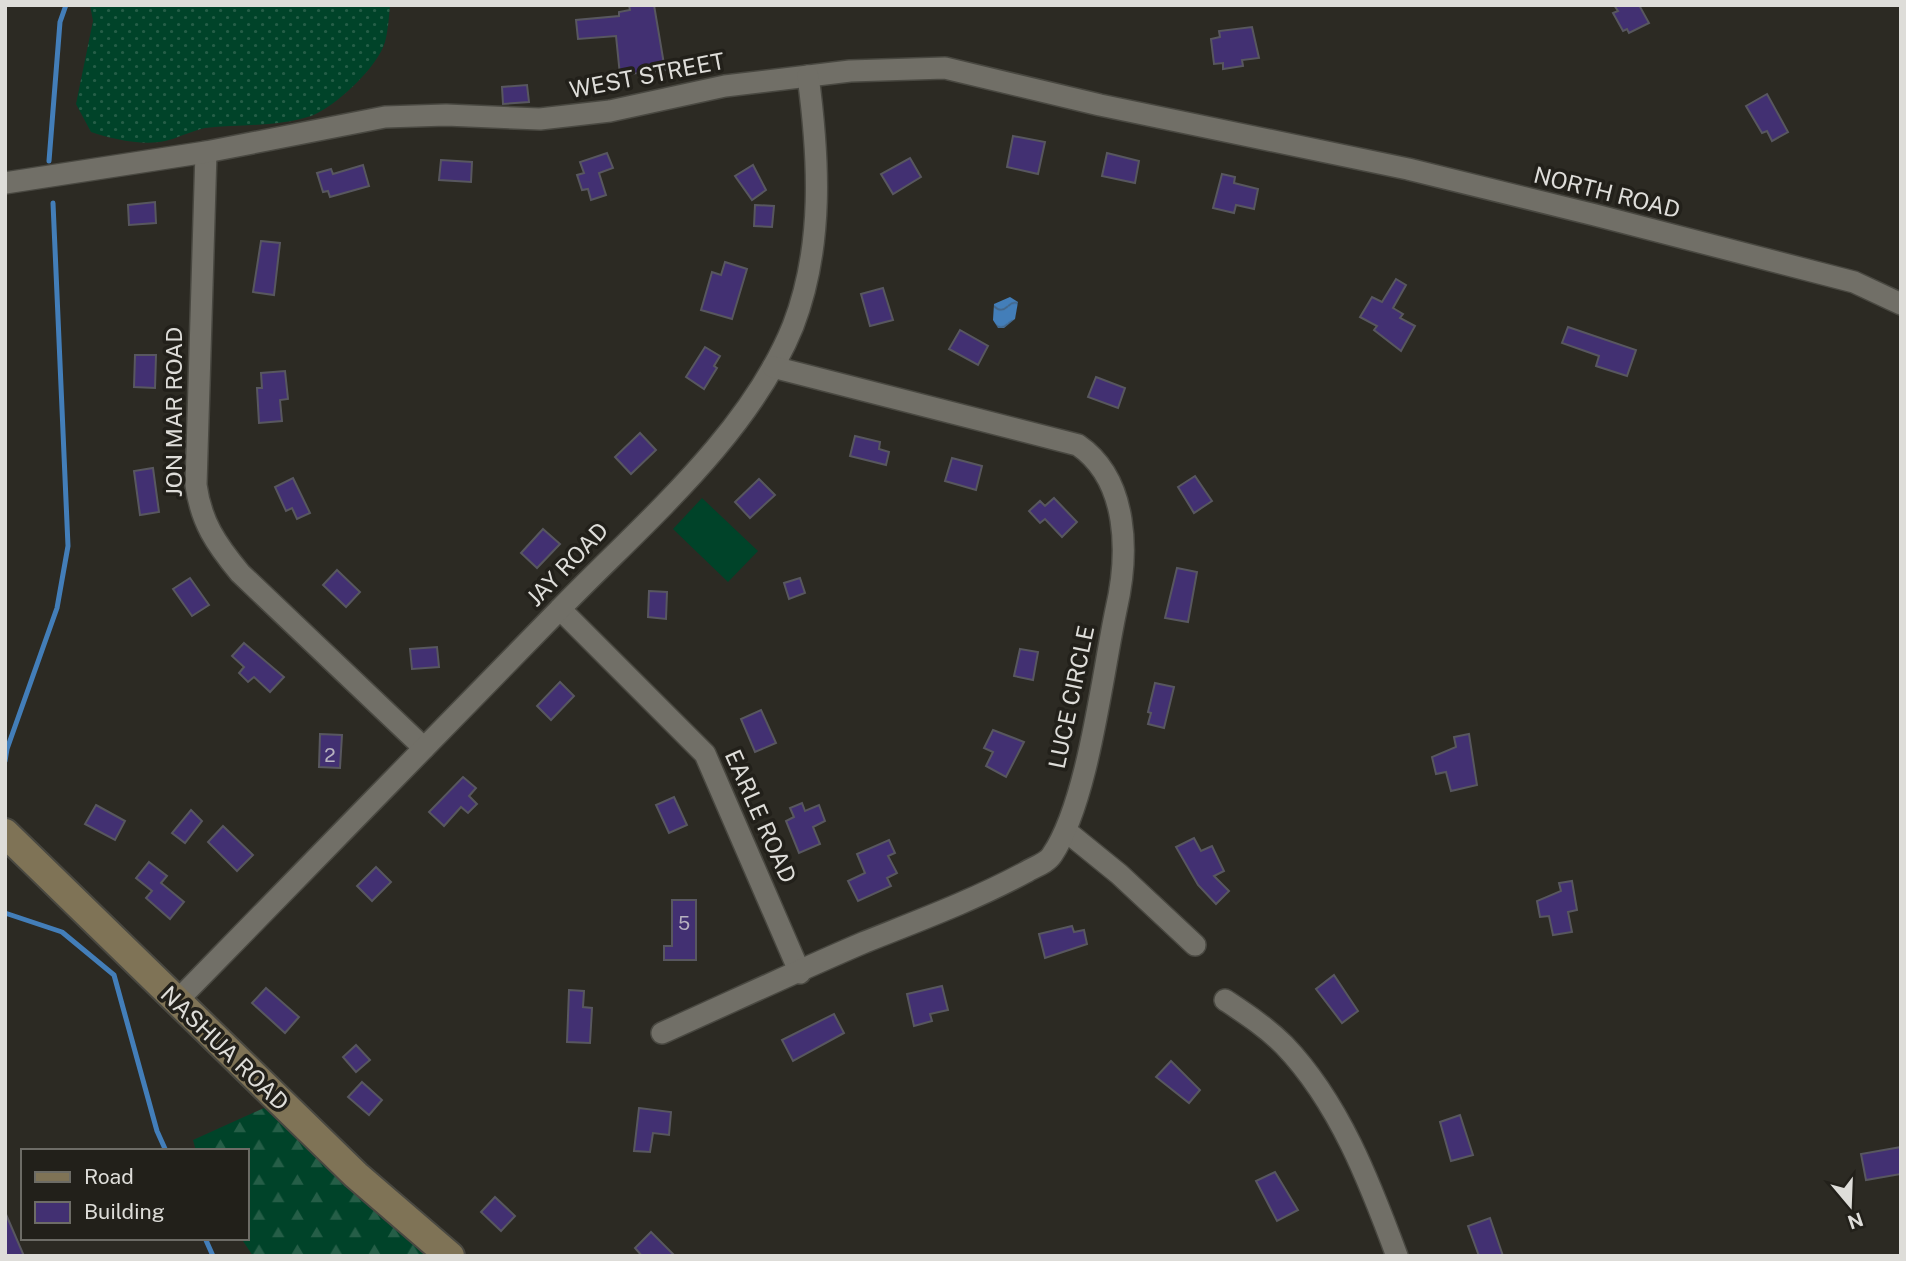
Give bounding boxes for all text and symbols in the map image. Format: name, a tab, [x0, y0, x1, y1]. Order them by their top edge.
street label: WEST STREET	[567, 47, 727, 103]
street label: NORTH ROAD	[1531, 161, 1683, 223]
street label: JON MAR ROAD	[160, 327, 187, 497]
street label: JAY ROAD	[521, 517, 613, 611]
street label: LUCE CIRCLE	[1043, 623, 1099, 771]
house number: 2	[324, 744, 336, 766]
street label: EARLE ROAD	[720, 745, 802, 887]
house number: 5	[678, 912, 690, 934]
street label: NASHUA ROAD	[156, 980, 294, 1116]
legend	[21, 1149, 248, 1240]
text: Road	[84, 1164, 134, 1189]
north arrow	[1815, 1170, 1885, 1240]
text: Building	[84, 1199, 165, 1224]
text: N	[1845, 1208, 1866, 1234]

